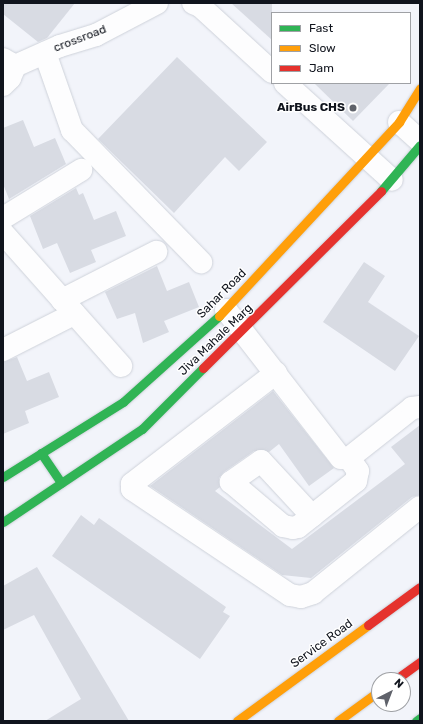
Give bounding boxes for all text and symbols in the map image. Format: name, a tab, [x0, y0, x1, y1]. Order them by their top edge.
legend	[271, 12, 411, 84]
text: Fast	[309, 21, 333, 35]
street label: crossroad	[52, 22, 108, 56]
text: Slow	[309, 41, 336, 55]
text: Jam	[309, 61, 334, 75]
place label: AirBus CHS	[277, 101, 345, 115]
marker: AirBus CHS	[348, 103, 358, 113]
street label: Sahar Road	[194, 266, 250, 322]
street label: Jiva Mahale Marg	[176, 301, 256, 379]
street label: Service Road	[288, 617, 356, 671]
north arrow	[371, 672, 411, 712]
text: N	[391, 676, 406, 691]

